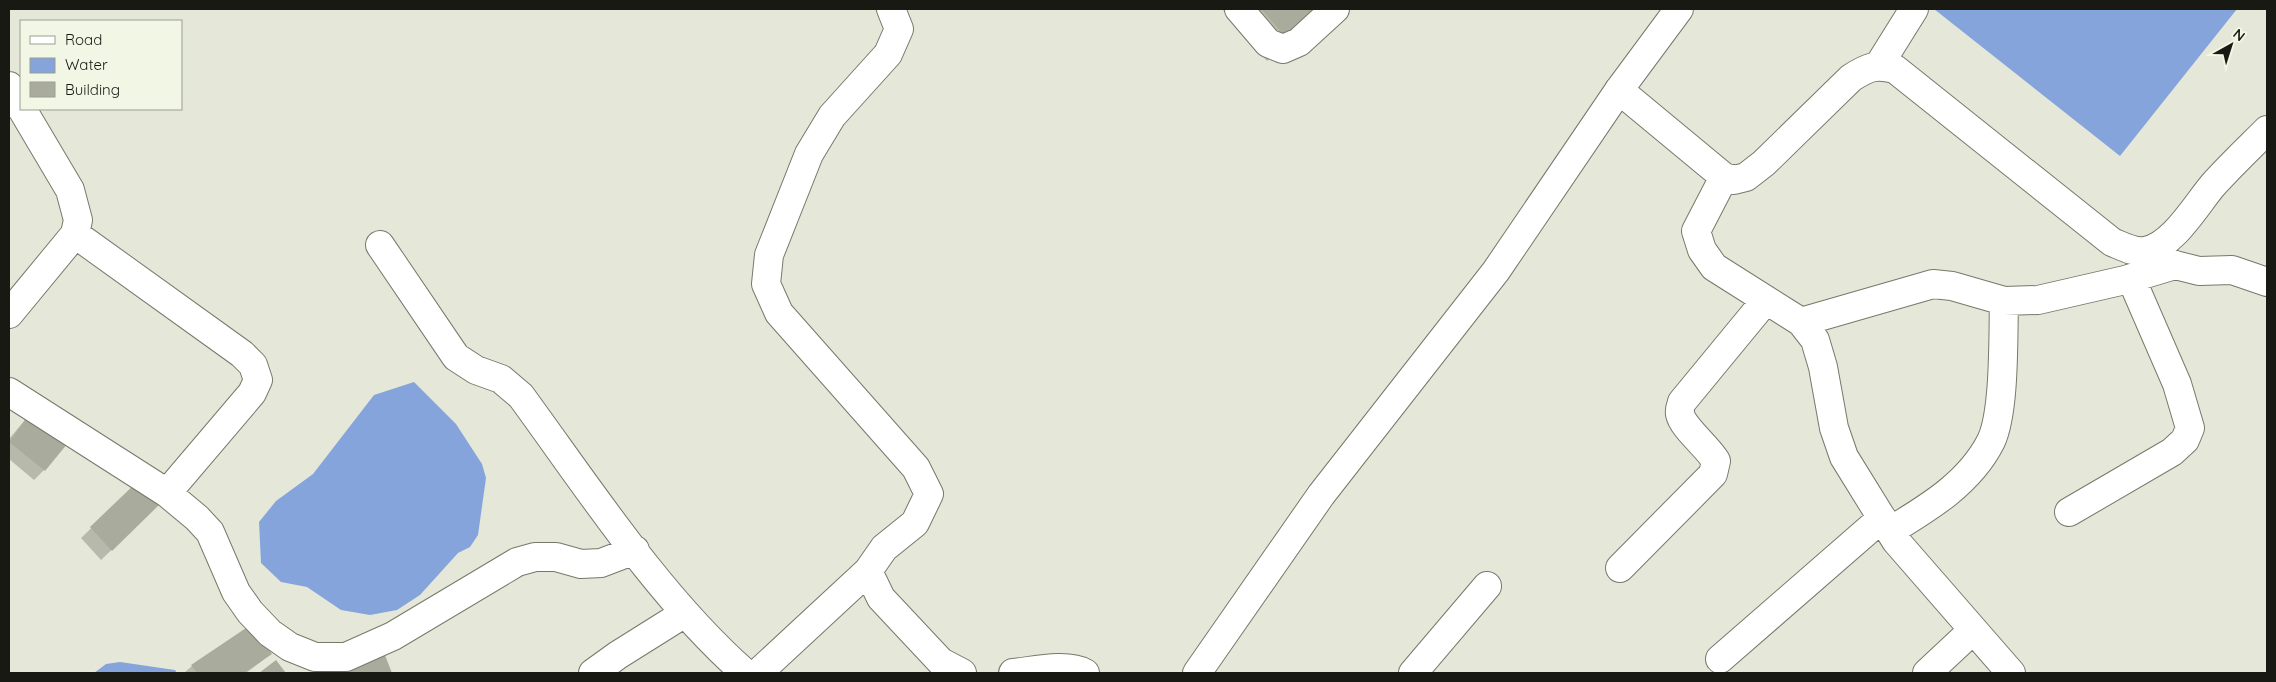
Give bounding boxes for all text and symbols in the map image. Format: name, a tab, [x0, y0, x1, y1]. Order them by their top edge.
legend	[20, 20, 182, 110]
north arrow	[2206, 20, 2256, 70]
text: N	[2230, 25, 2249, 45]
text: Road	[65, 30, 102, 49]
text: Water	[65, 55, 108, 74]
text: Building	[65, 80, 120, 99]

